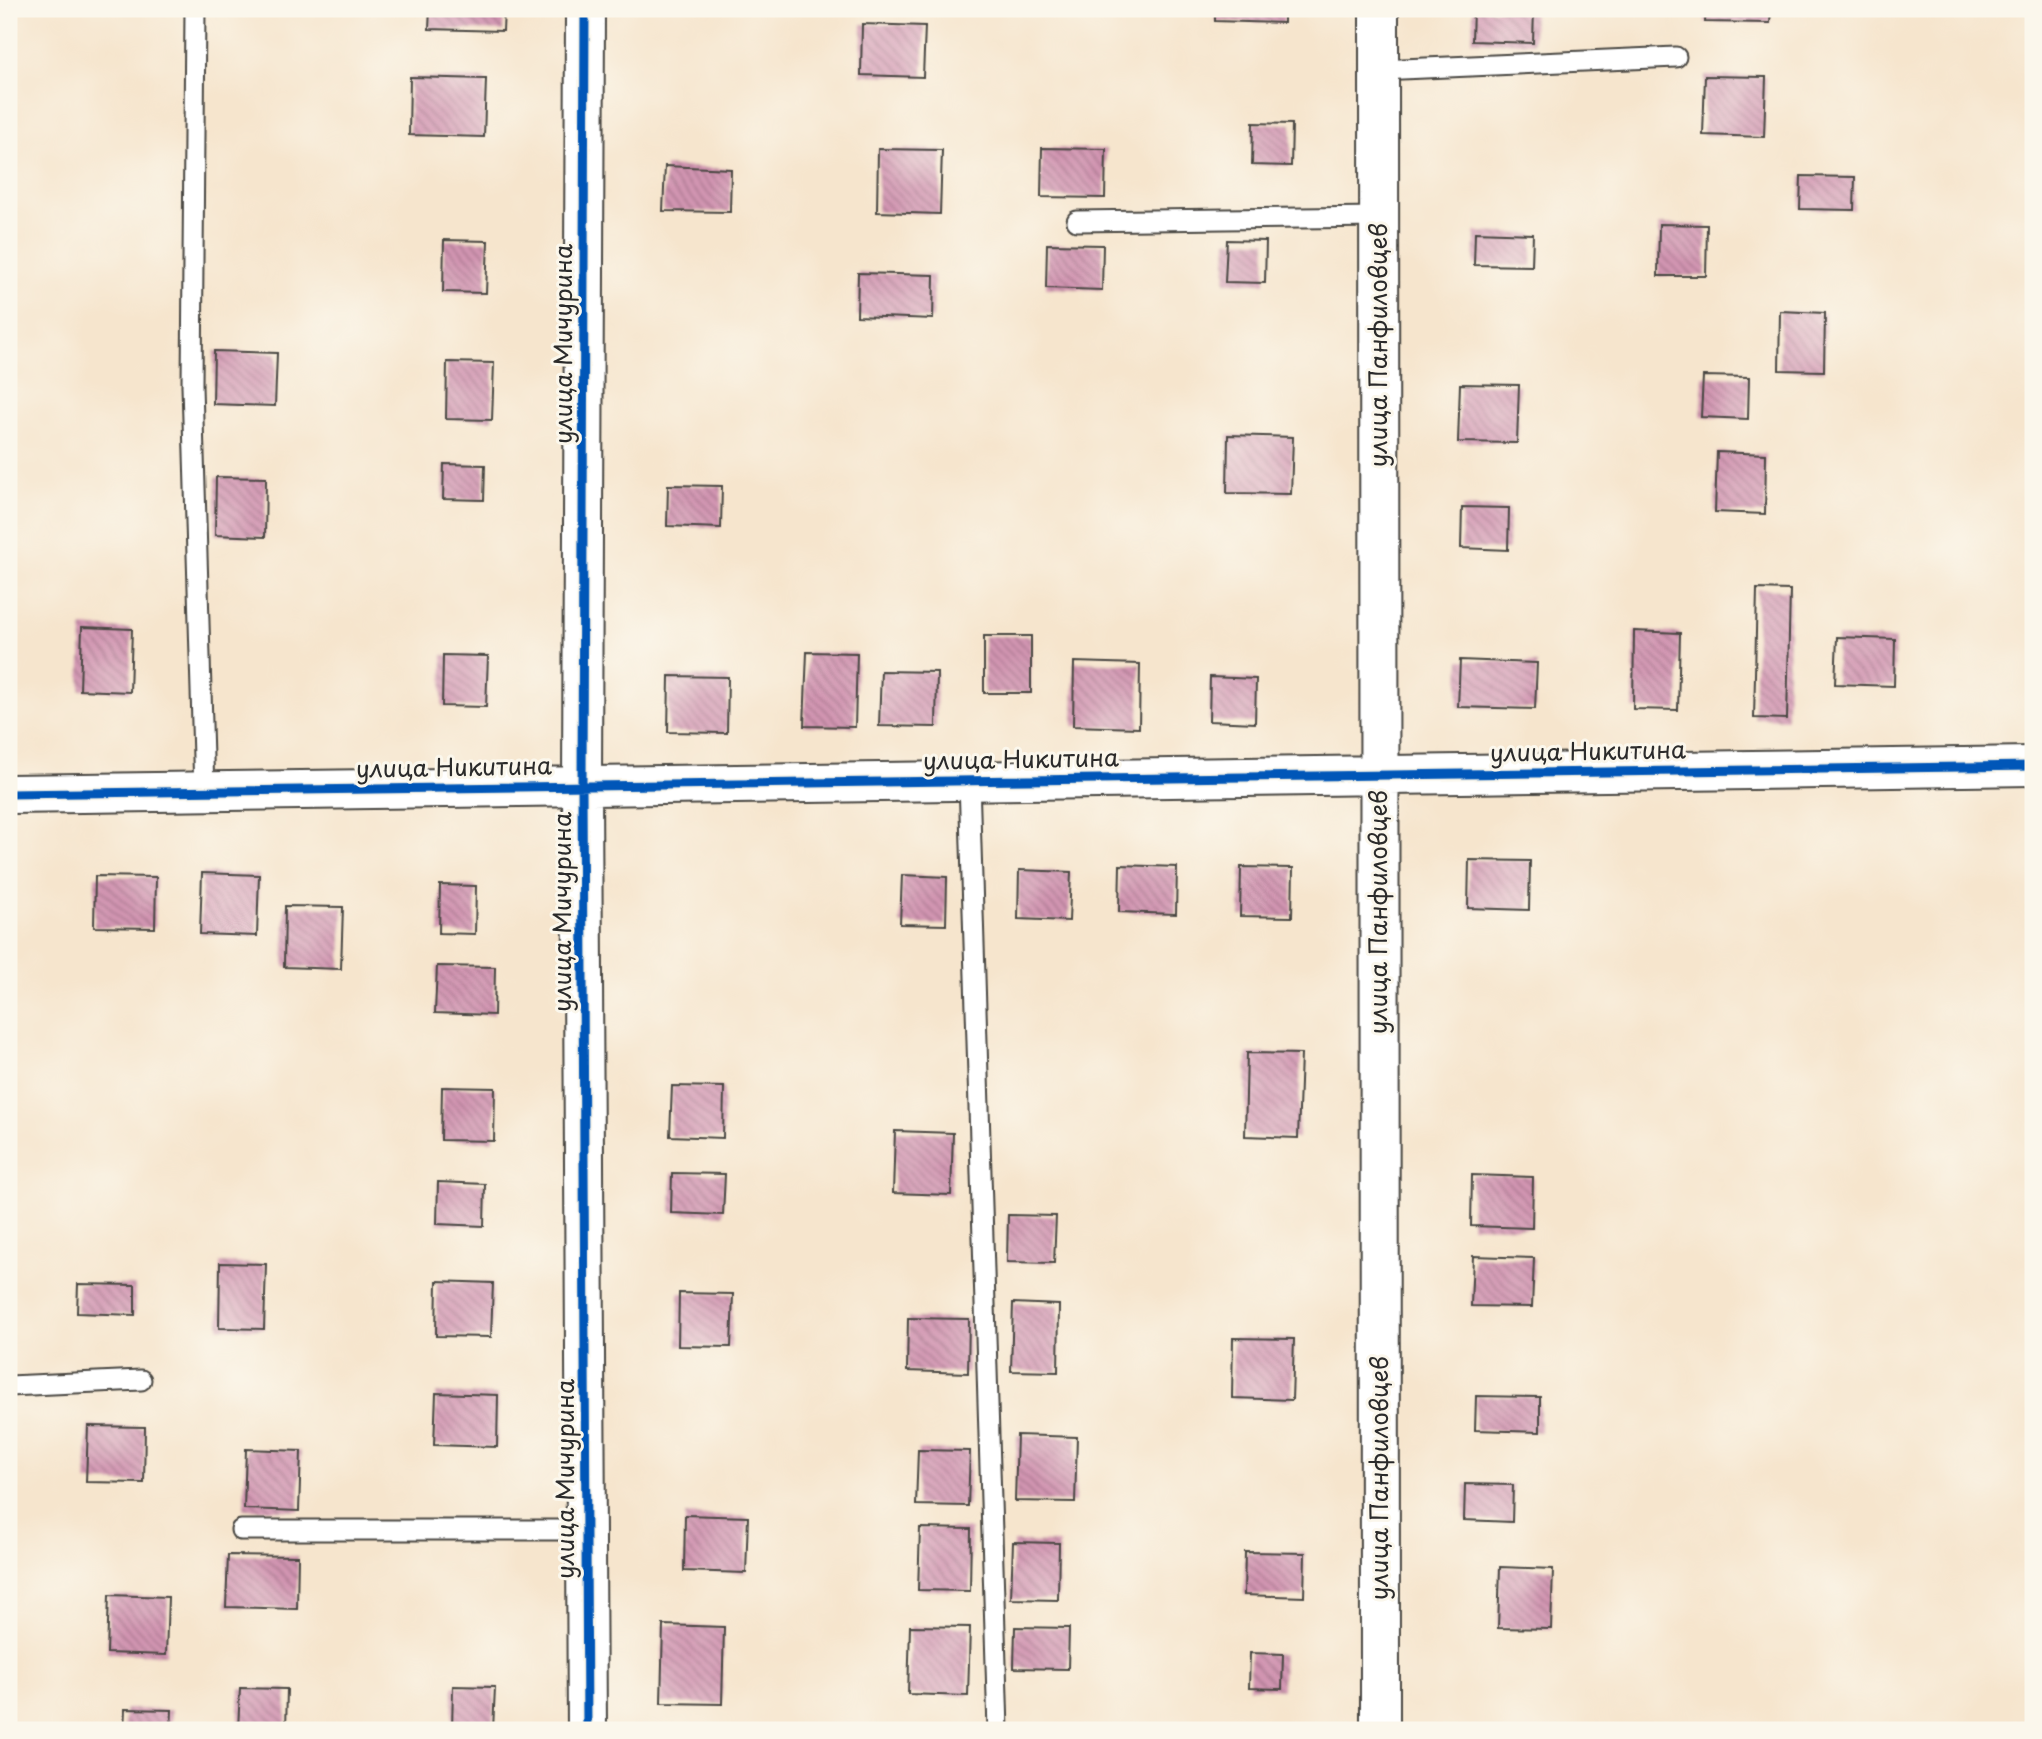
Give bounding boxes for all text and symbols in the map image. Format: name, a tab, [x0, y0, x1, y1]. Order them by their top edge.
street label: улица Панфиловцев	[1359, 223, 1395, 467]
street label: улица Мичурина	[544, 244, 580, 444]
street label: улица Никитина	[1490, 730, 1686, 770]
street label: улица Никитина	[923, 738, 1119, 778]
street label: улица Никитина	[356, 746, 552, 786]
street label: улица Панфиловцев	[1359, 790, 1395, 1034]
street label: улица Мичурина	[543, 812, 579, 1012]
street label: улица Панфиловцев	[1360, 1356, 1396, 1600]
street label: улица Мичурина	[546, 1379, 582, 1579]

